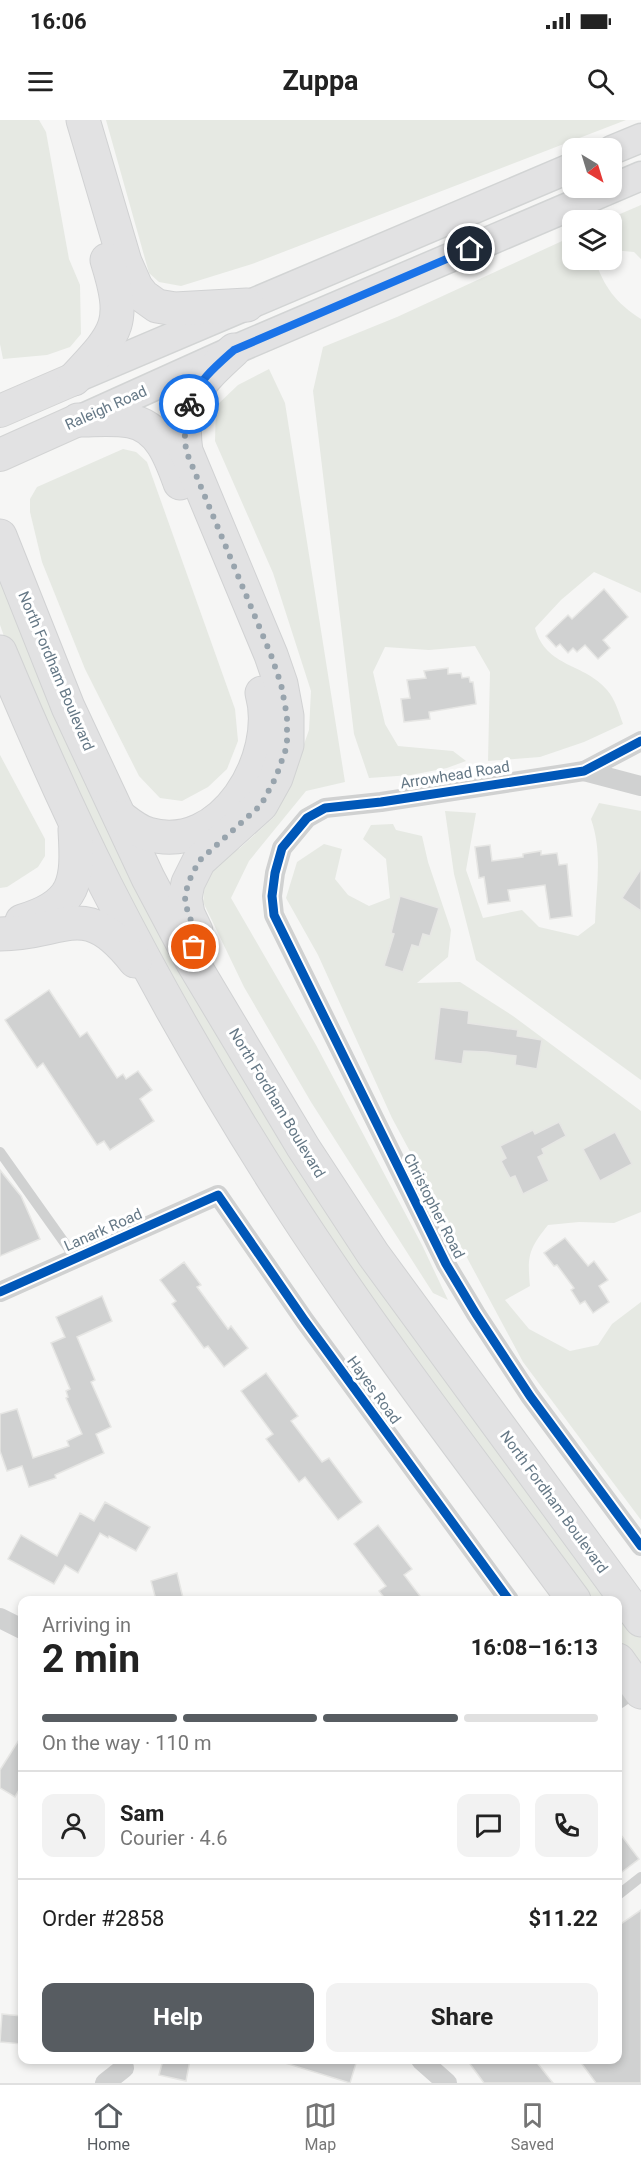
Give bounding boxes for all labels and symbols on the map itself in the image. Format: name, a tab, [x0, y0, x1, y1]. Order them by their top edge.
north arrow	[562, 138, 622, 198]
pin	[444, 223, 495, 274]
courier	[159, 374, 219, 434]
street label: Raleigh Road	[62, 382, 150, 434]
street label: North Fordham Boulevard	[14, 589, 98, 753]
street label: Arrowhead Road	[399, 757, 511, 793]
pin	[168, 921, 219, 972]
street label: North Fordham Boulevard	[225, 1025, 329, 1181]
street label: Christopher Road	[400, 1150, 468, 1262]
street label: Lanark Road	[61, 1205, 145, 1255]
street label: Hayes Road	[343, 1353, 405, 1427]
street label: North Fordham Boulevard	[496, 1427, 612, 1577]

